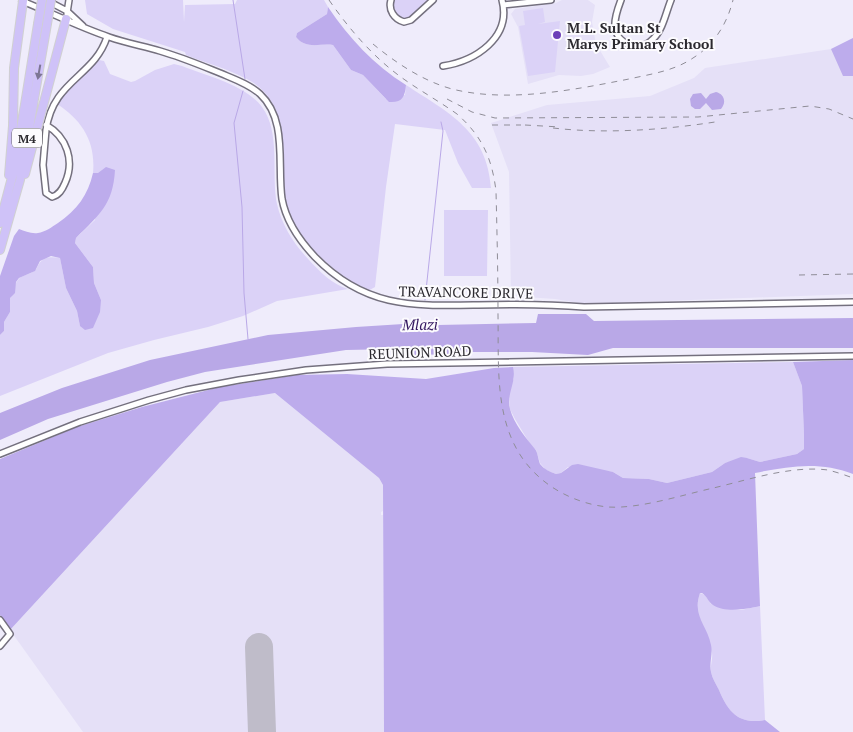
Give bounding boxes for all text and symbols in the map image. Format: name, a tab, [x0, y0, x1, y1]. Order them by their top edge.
place label: M.L. Sultan St Marys Primary School	[567, 18, 714, 53]
marker: M.L. Sultan St Marys Primary School	[551, 29, 563, 41]
one-way arrow	[34, 64, 42, 80]
road number: M4	[12, 128, 42, 148]
street label: TRAVANCORE DRIVE	[399, 281, 533, 303]
water label: Mlazi	[401, 314, 439, 334]
street label: REUNION ROAD	[368, 341, 472, 363]

